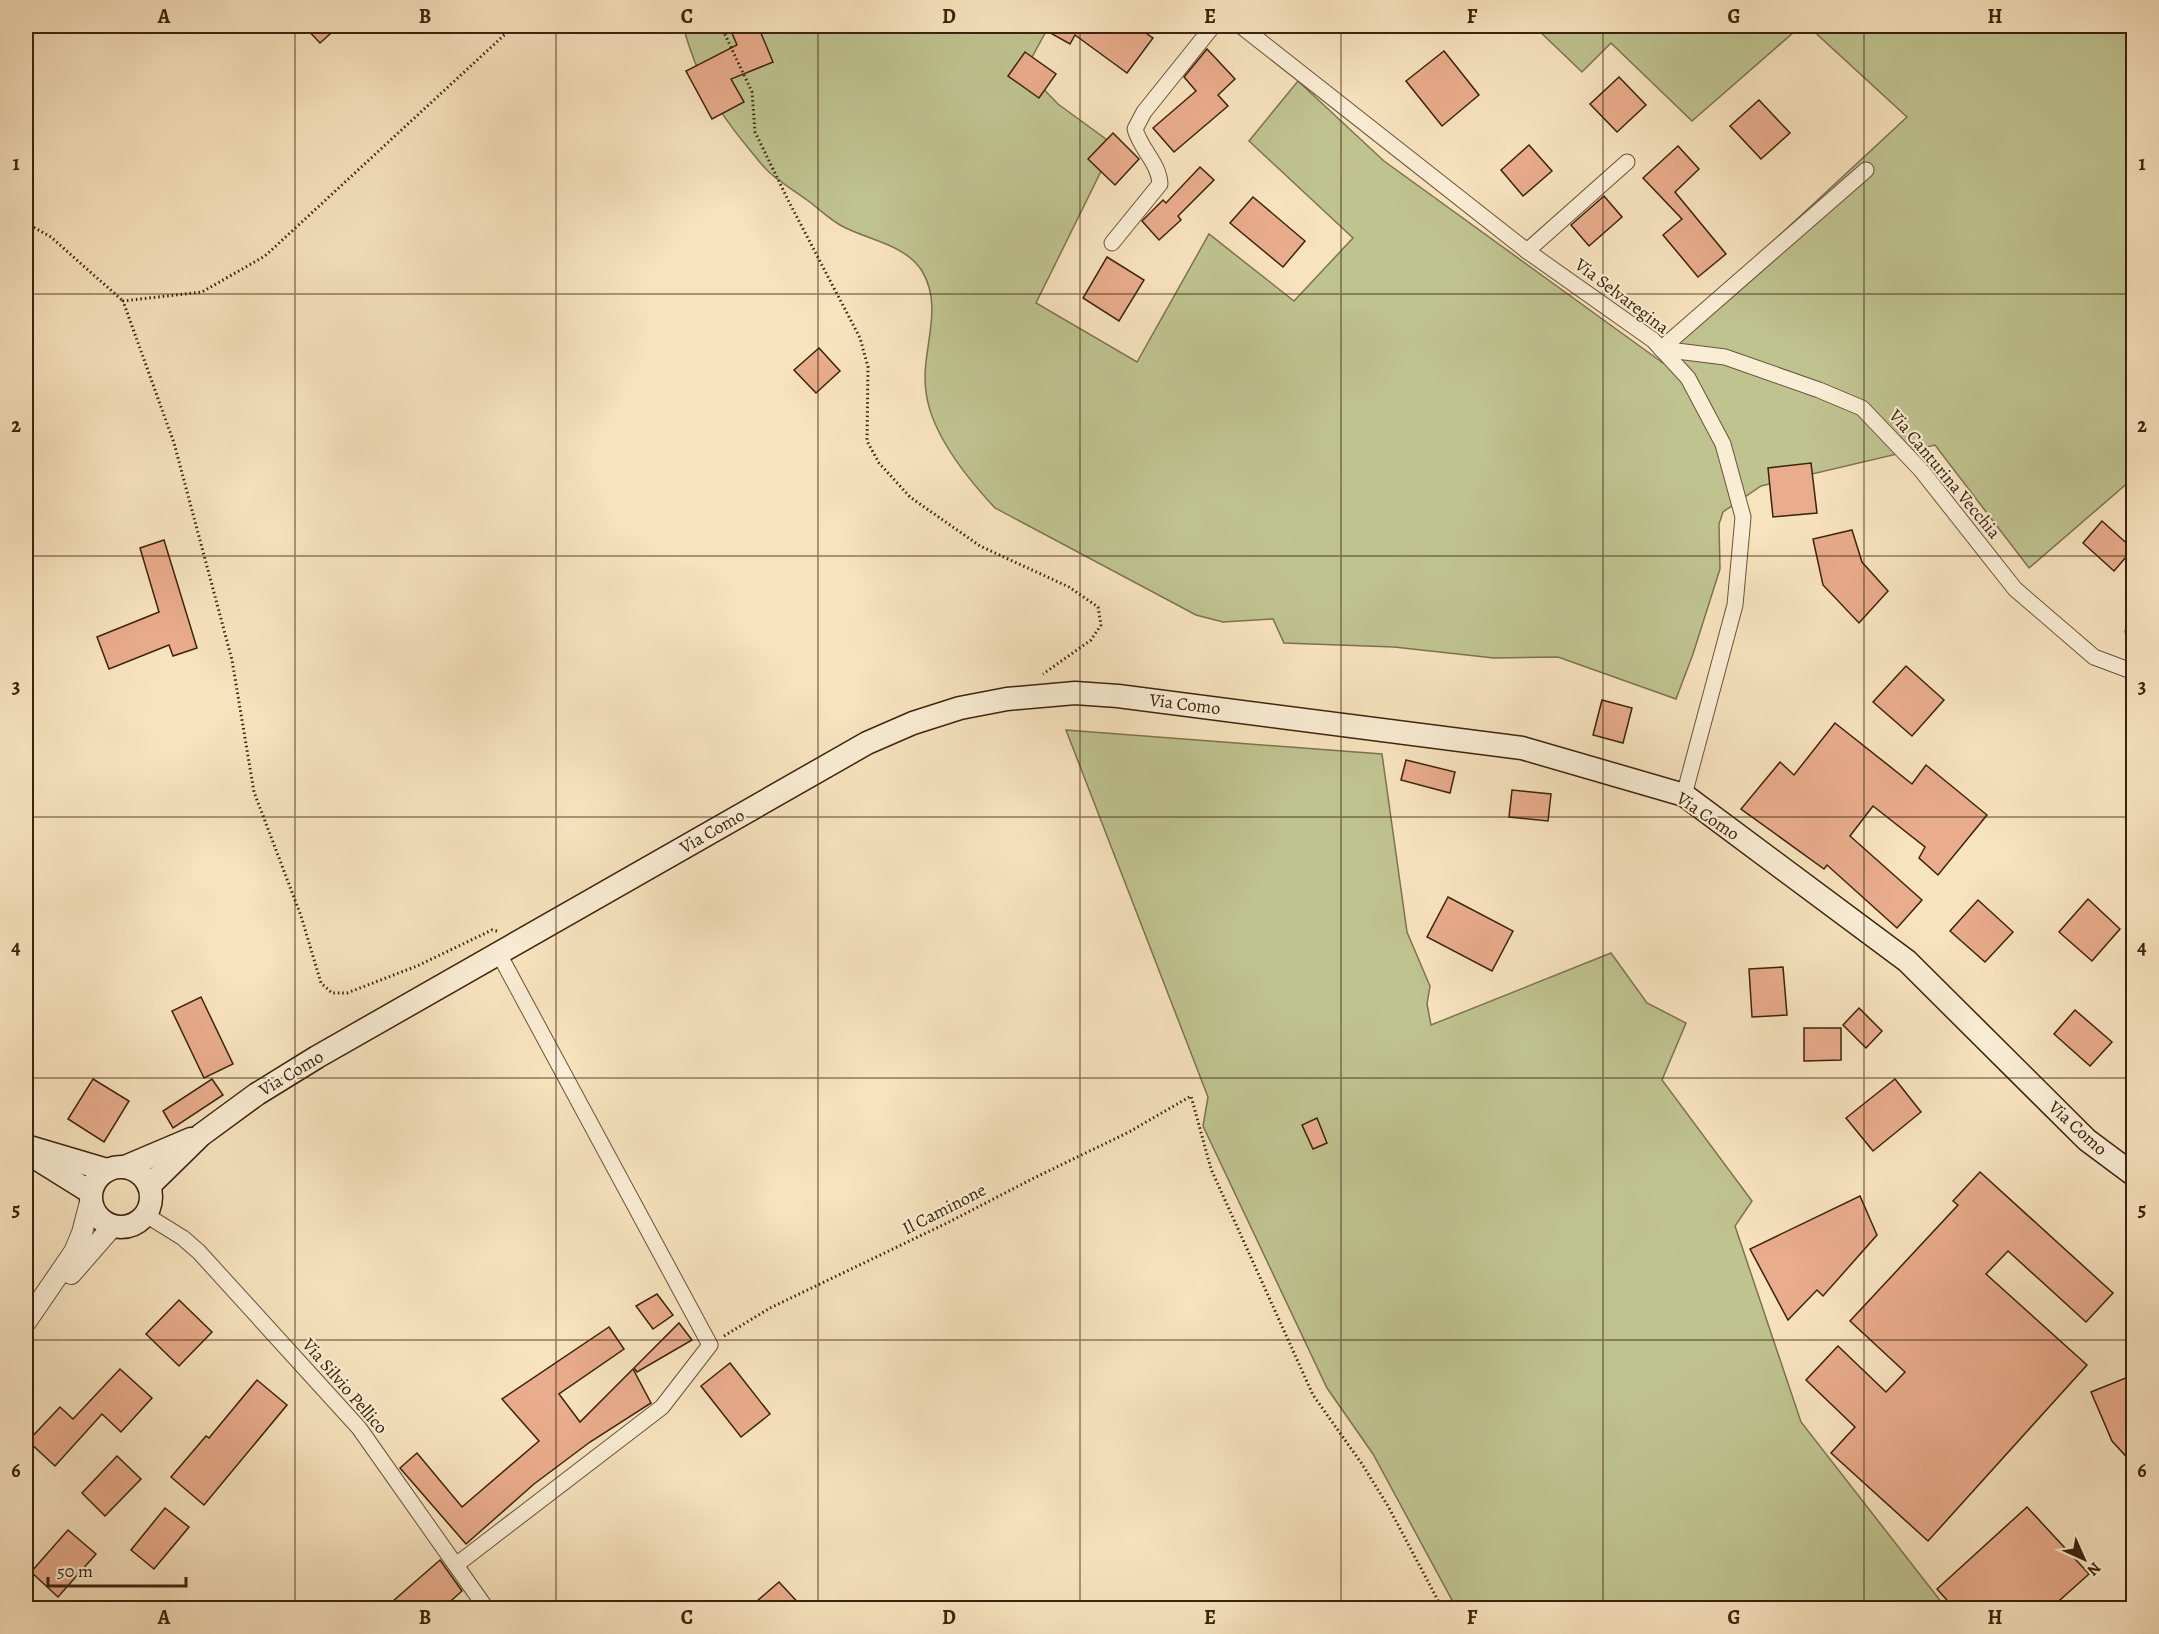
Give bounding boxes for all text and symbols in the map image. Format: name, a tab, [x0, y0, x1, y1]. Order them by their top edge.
text: A	[157, 3, 171, 30]
text: B	[419, 3, 431, 30]
text: C	[681, 3, 693, 30]
text: D	[942, 3, 956, 30]
text: E	[1204, 3, 1216, 30]
text: F	[1467, 3, 1478, 30]
text: G	[1727, 3, 1741, 30]
text: H	[1988, 3, 2003, 30]
text: 1	[12, 150, 20, 177]
text: 1	[2138, 150, 2146, 177]
street label: Via Selvaregina	[1569, 252, 1674, 340]
street label: Via Canturina Vecchia	[1883, 403, 2007, 544]
text: 2	[11, 412, 21, 439]
text: 2	[2137, 412, 2147, 439]
text: 3	[12, 673, 20, 700]
text: 3	[2138, 673, 2146, 700]
street label: Via Como	[1147, 688, 1222, 720]
street label: Via Como	[1671, 786, 1744, 846]
street label: Via Como	[674, 803, 749, 860]
text: 4	[11, 934, 21, 961]
text: 4	[2137, 934, 2147, 961]
street label: Via Como	[253, 1044, 328, 1102]
street label: Via Como	[2043, 1095, 2112, 1161]
street label: Il Caminone	[898, 1178, 990, 1240]
text: 5	[12, 1196, 20, 1223]
text: 5	[2138, 1196, 2146, 1223]
street label: Via Silvio Pellico	[296, 1332, 393, 1439]
text: 6	[11, 1457, 21, 1484]
text: 6	[2137, 1457, 2147, 1484]
north arrow	[2054, 1529, 2114, 1589]
scale bar	[48, 1550, 186, 1588]
text: N	[2082, 1557, 2106, 1581]
text: 50 m	[57, 1559, 93, 1583]
text: A	[157, 1604, 171, 1631]
text: B	[419, 1604, 431, 1631]
text: C	[681, 1604, 693, 1631]
text: D	[942, 1604, 956, 1631]
text: E	[1204, 1604, 1216, 1631]
text: F	[1467, 1604, 1478, 1631]
text: G	[1727, 1604, 1741, 1631]
text: H	[1988, 1604, 2003, 1631]

